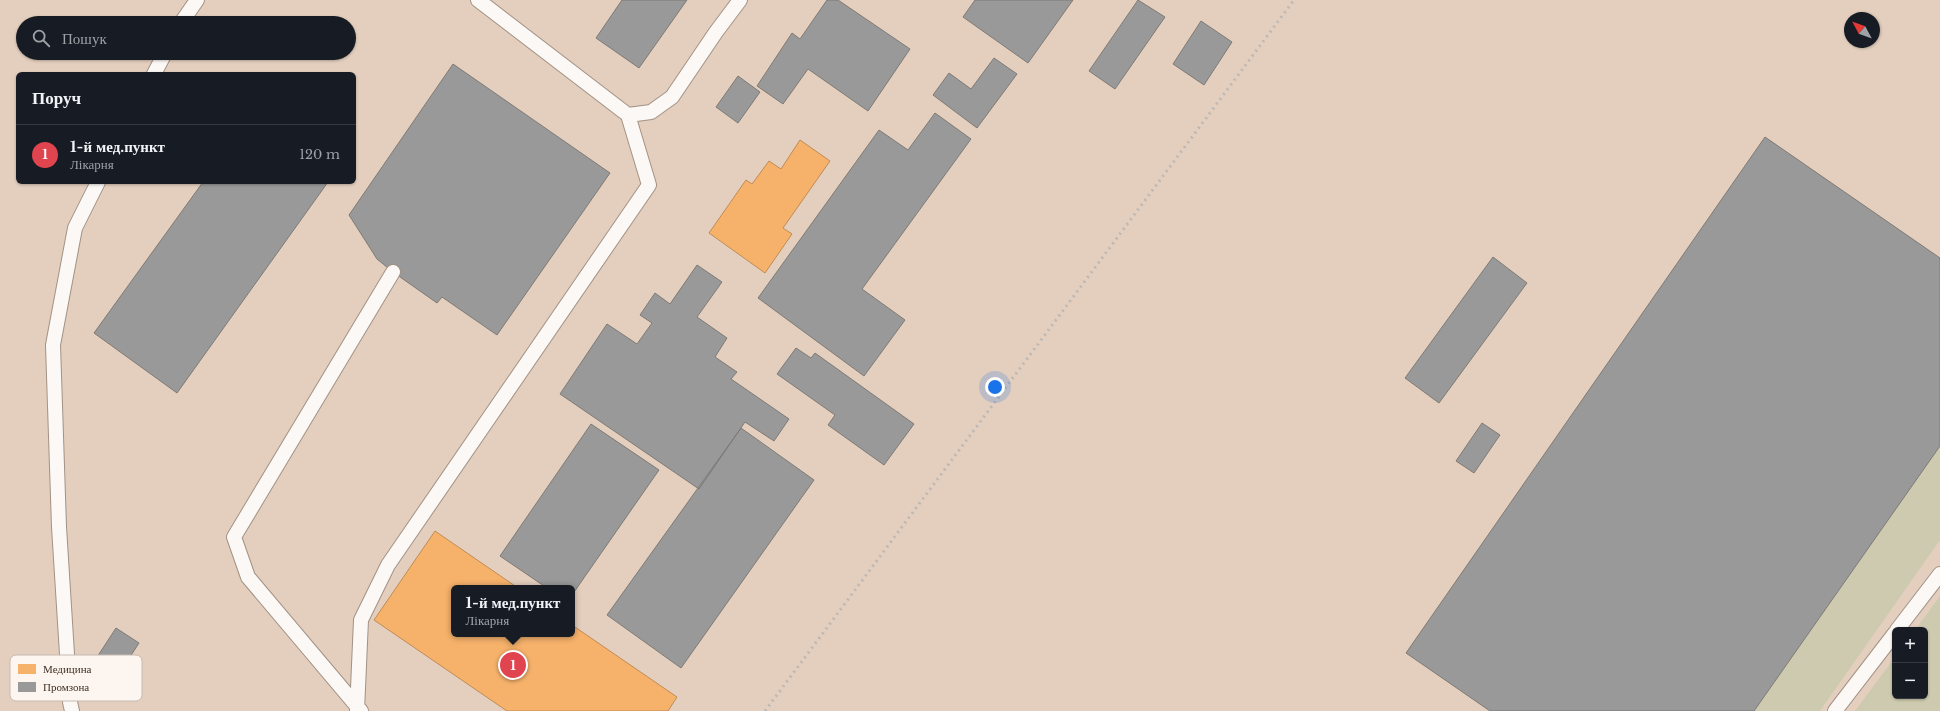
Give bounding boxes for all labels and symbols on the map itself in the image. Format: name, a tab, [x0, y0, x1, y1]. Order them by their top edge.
north arrow	[1844, 12, 1880, 48]
your location	[985, 377, 1005, 397]
pin: 1	[500, 650, 526, 680]
legend	[10, 655, 142, 701]
text: Медицина	[43, 662, 92, 676]
text: Промзона	[43, 680, 89, 694]

